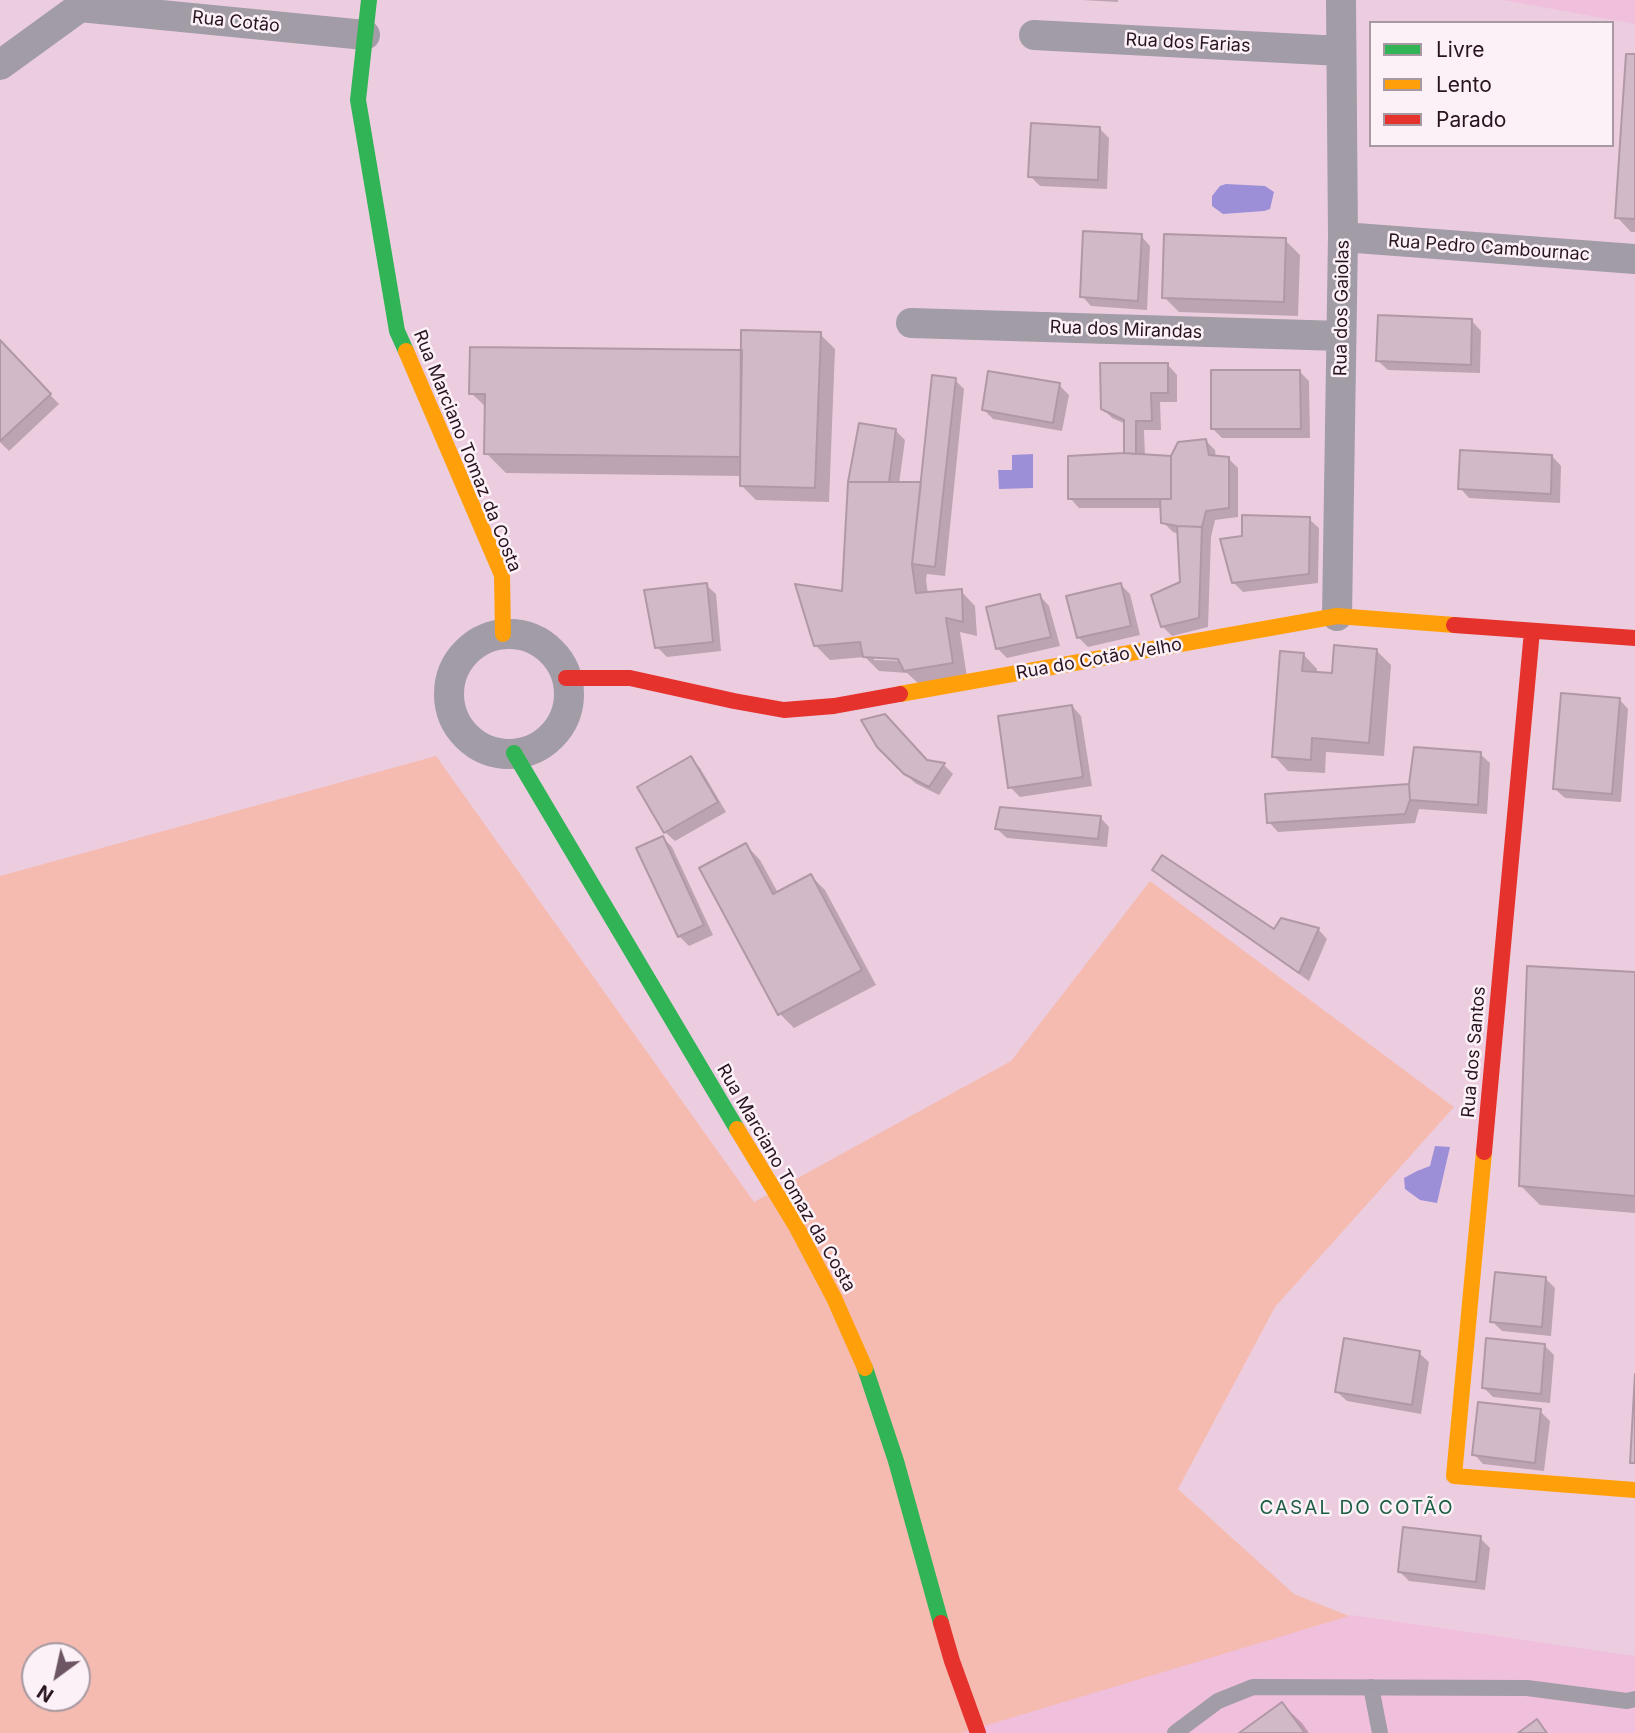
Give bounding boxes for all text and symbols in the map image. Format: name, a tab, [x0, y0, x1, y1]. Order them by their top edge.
street label: Rua Cotão	[191, 7, 281, 37]
legend	[1369, 21, 1614, 147]
street label: Rua dos Farias	[1125, 29, 1251, 57]
text: Livre	[1436, 37, 1485, 62]
text: Lento	[1436, 72, 1492, 97]
text: Parado	[1436, 107, 1506, 132]
street label: Rua Pedro Cambournac	[1387, 230, 1591, 266]
street label: Rua dos Gaiolas	[1330, 240, 1354, 376]
street label: Rua dos Mirandas	[1049, 317, 1203, 343]
street label: Rua Marciano Tomaz da Costa	[408, 327, 526, 575]
street label: Rua do Cotão Velho	[1014, 634, 1184, 684]
street label: Rua dos Santos	[1457, 985, 1491, 1119]
street label: Rua Marciano Tomaz da Costa	[712, 1060, 860, 1296]
district label: CASAL DO COTÃO	[1261, 1497, 1453, 1519]
north arrow	[21, 1642, 91, 1712]
text: N	[33, 1680, 58, 1707]

